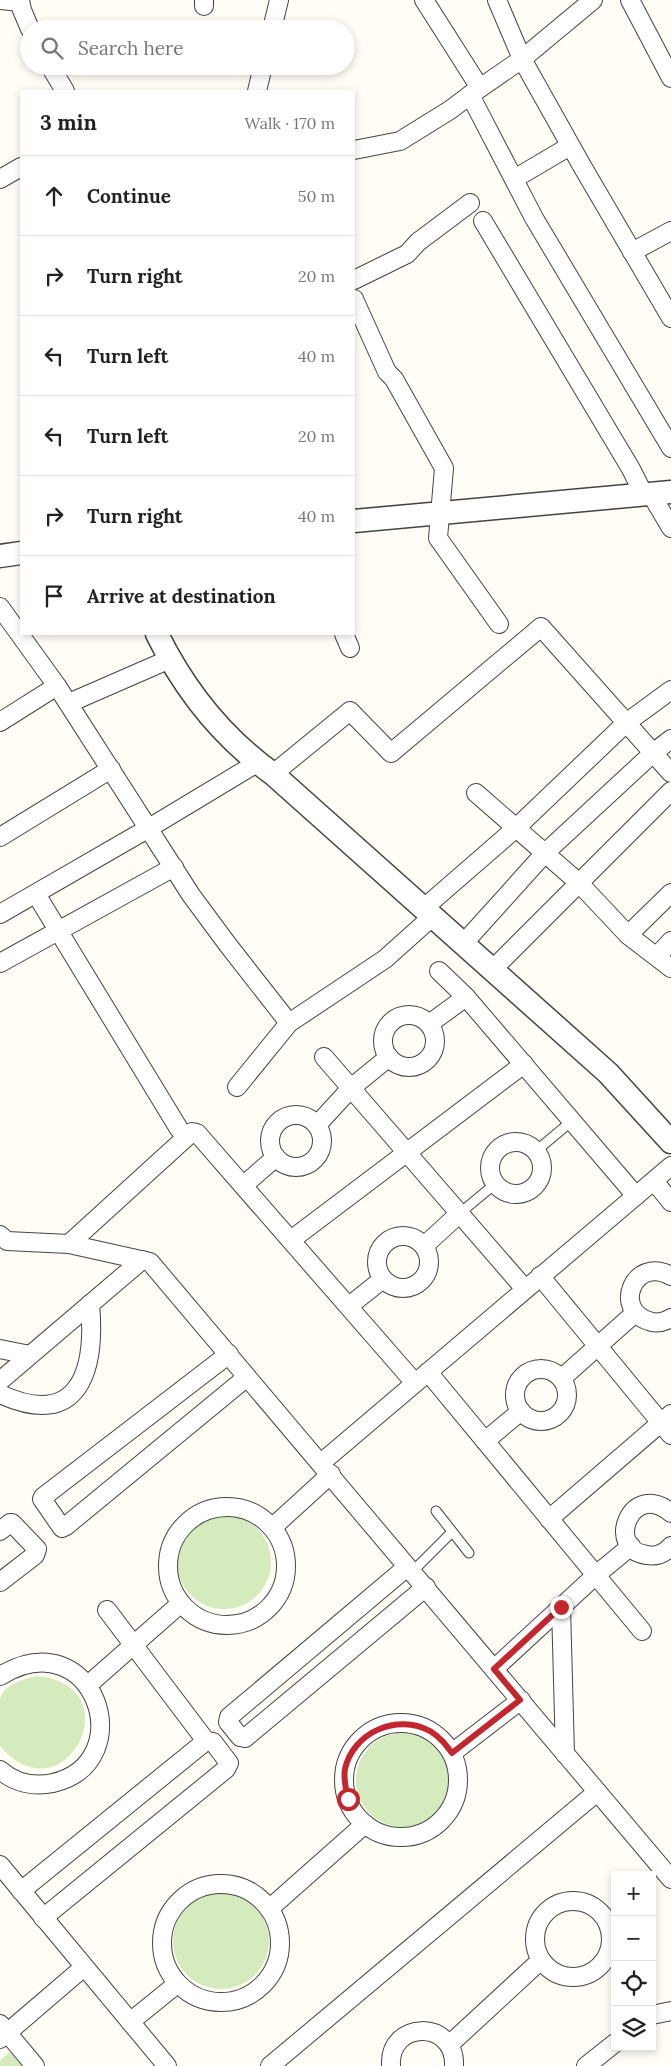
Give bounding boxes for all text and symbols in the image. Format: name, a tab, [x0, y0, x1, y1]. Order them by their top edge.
search box	[20, 20, 355, 75]
icon: search	[38, 34, 66, 62]
text: Search here	[78, 36, 184, 60]
text: 3 min	[40, 109, 97, 136]
text: Walk · 170 m	[244, 113, 335, 133]
icon: ahead	[40, 182, 68, 210]
text: Continue	[87, 184, 171, 208]
text: 50 m	[298, 186, 335, 206]
icon: right	[40, 262, 68, 290]
text: Turn right	[87, 264, 183, 288]
text: 20 m	[298, 266, 335, 286]
icon: left	[40, 342, 68, 370]
text: Turn left	[87, 344, 168, 368]
text: 40 m	[298, 346, 335, 366]
icon: left	[40, 422, 68, 450]
text: Turn left	[87, 424, 168, 448]
text: 20 m	[298, 426, 335, 446]
icon: right	[40, 502, 68, 530]
text: Turn right	[87, 504, 183, 528]
text: 40 m	[298, 506, 335, 526]
icon: arrive	[40, 582, 68, 610]
text: Arrive at destination	[87, 584, 276, 608]
route end	[550, 1596, 573, 1619]
route start	[337, 1788, 360, 1811]
map controls	[611, 1871, 656, 2051]
button: +	[611, 1871, 656, 1916]
button: −	[611, 1916, 656, 1961]
button: locate	[611, 1961, 656, 2006]
button: layers	[611, 2006, 656, 2051]

